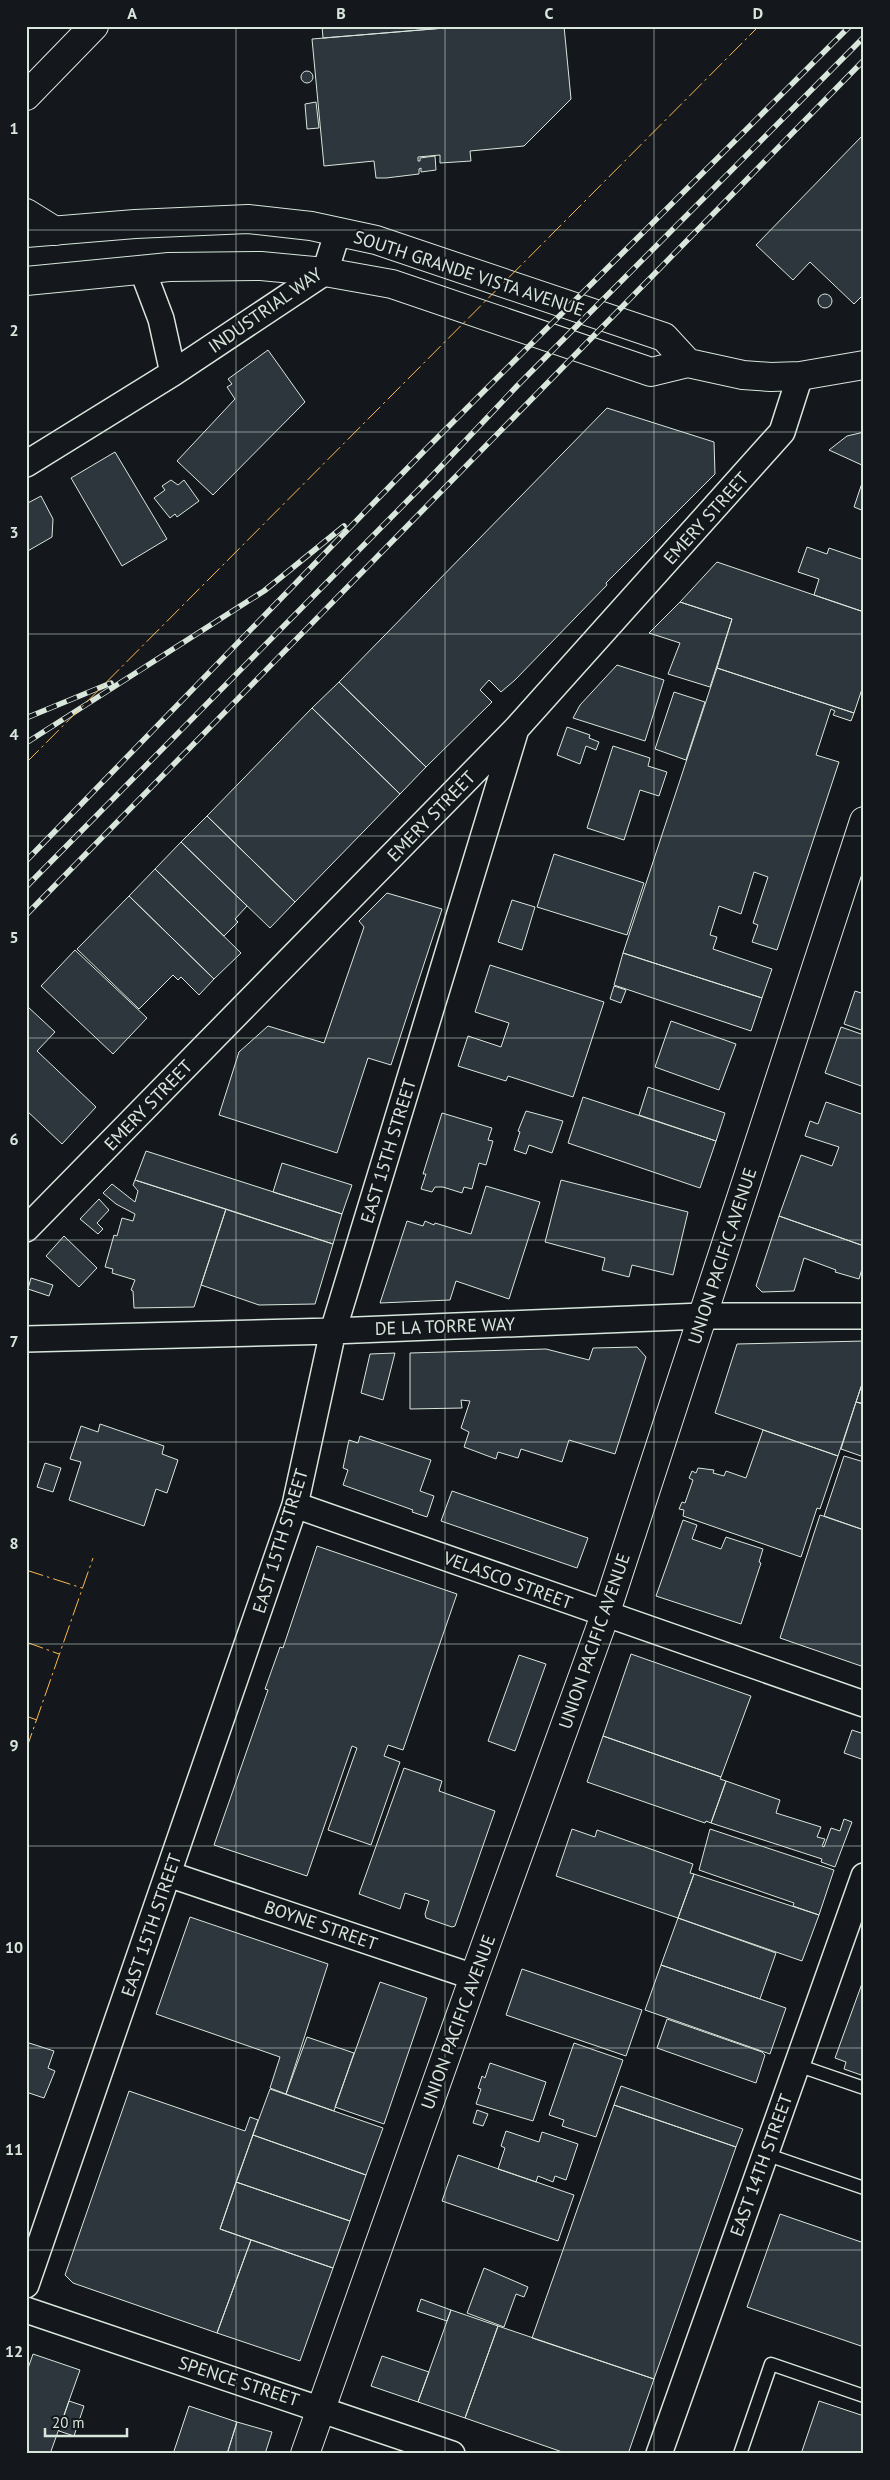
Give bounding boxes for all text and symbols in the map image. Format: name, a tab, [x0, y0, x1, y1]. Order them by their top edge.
text: A	[127, 3, 137, 23]
text: B	[336, 3, 346, 23]
text: C	[545, 3, 554, 23]
text: D	[753, 3, 763, 23]
text: 1	[9, 118, 19, 138]
street label: SOUTH GRANDE VISTA AVENUE	[351, 225, 587, 321]
street label: INDUSTRIAL WAY	[204, 262, 326, 358]
text: 2	[9, 320, 19, 340]
street label: EMERY STREET	[658, 467, 754, 569]
text: 3	[9, 522, 19, 542]
text: 4	[9, 724, 19, 744]
street label: EMERY STREET	[382, 766, 480, 866]
text: 5	[9, 927, 19, 947]
street label: EMERY STREET	[99, 1055, 197, 1155]
street label: EAST 15TH STREET	[355, 1076, 421, 1226]
text: 6	[9, 1129, 19, 1149]
street label: UNION PACIFIC AVENUE	[683, 1165, 761, 1347]
street label: DE LA TORRE WAY	[374, 1312, 516, 1340]
text: 7	[9, 1331, 19, 1351]
street label: EAST 15TH STREET	[247, 1466, 313, 1616]
text: 8	[9, 1533, 19, 1553]
street label: VELASCO STREET	[439, 1546, 576, 1614]
street label: UNION PACIFIC AVENUE	[553, 1550, 635, 1732]
text: 9	[9, 1735, 19, 1755]
street label: EAST 15TH STREET	[116, 1850, 186, 2000]
street label: BOYNE STREET	[261, 1895, 381, 1955]
street label: UNION PACIFIC AVENUE	[416, 1931, 500, 2113]
text: 10	[5, 1937, 23, 1957]
street label: EAST 14TH STREET	[725, 2091, 797, 2239]
text: 11	[5, 2139, 23, 2159]
text: 12	[5, 2341, 23, 2361]
street label: SPENCE STREET	[176, 2351, 302, 2411]
scale bar	[45, 2405, 128, 2437]
text: 20 m	[52, 2413, 85, 2432]

